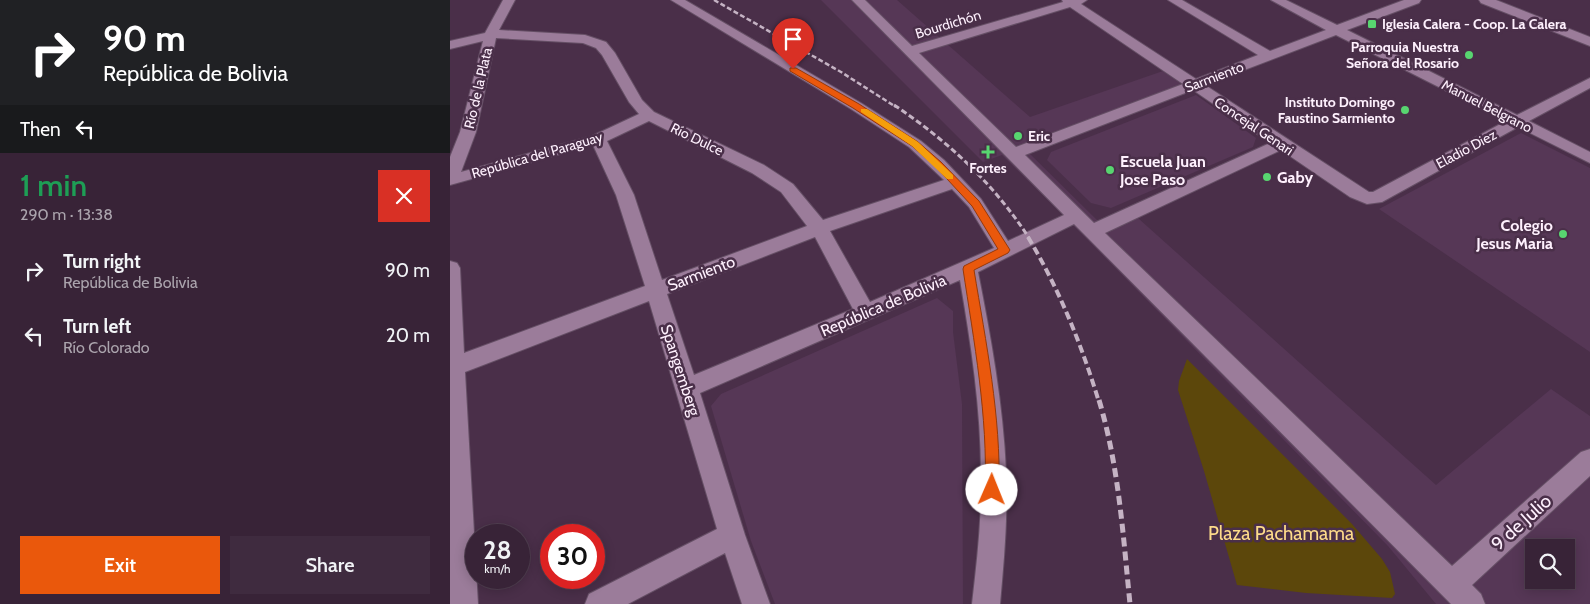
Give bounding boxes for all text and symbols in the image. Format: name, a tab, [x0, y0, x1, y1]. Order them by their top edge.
street label: Bourdichón	[913, 5, 983, 43]
place label: Iglesia Calera - Coop. La Calera	[1382, 15, 1567, 33]
text: 90 m	[103, 17, 186, 60]
pin	[772, 18, 814, 69]
marker: Iglesia Calera - Coop. La Calera	[1366, 18, 1378, 30]
icon: right	[20, 20, 85, 85]
icon: arrive	[779, 25, 807, 53]
place label: Parroquia Nuestra Señora del Rosario	[1346, 38, 1459, 72]
street label: Río de la Plata	[460, 45, 496, 130]
marker: Parroquia Nuestra Señora del Rosario	[1463, 49, 1475, 61]
street label: Sarmiento	[1182, 57, 1246, 96]
text: República de Bolivia	[103, 60, 288, 87]
street label: Manuel Belgrano	[1439, 75, 1536, 137]
street label: Concejal Genari	[1211, 93, 1297, 159]
place label: Instituto Domingo Faustino Sarmiento	[1278, 93, 1395, 127]
marker: Instituto Domingo Faustino Sarmiento	[1399, 104, 1411, 116]
icon: left	[71, 115, 99, 143]
text: Then	[20, 118, 61, 141]
street label: Río Dulce	[668, 119, 726, 159]
street label: Eladio Diez	[1433, 125, 1500, 172]
place label: Eric	[1028, 127, 1051, 145]
street label: República del Paraguay	[469, 128, 605, 182]
marker: Eric	[1012, 130, 1024, 142]
marker: Fortes	[982, 146, 994, 158]
place label: Escuela Juan Jose Paso	[1119, 152, 1206, 189]
place label: Fortes	[969, 159, 1007, 177]
marker: Escuela Juan Jose Paso	[1104, 164, 1116, 176]
text: 1 min	[20, 167, 87, 204]
place label: Gaby	[1277, 168, 1314, 187]
button: close	[378, 170, 430, 222]
marker: Gaby	[1261, 171, 1273, 183]
text: 290 m · 13:38	[20, 205, 113, 224]
place label: Colegio Jesus Maria	[1475, 216, 1553, 253]
marker: Colegio Jesus Maria	[1557, 228, 1569, 240]
text: Turn right	[63, 250, 141, 273]
street label: Sarmiento	[665, 252, 738, 295]
icon: right	[20, 257, 48, 285]
text: 90 m	[385, 259, 430, 282]
street label: República de Bolivia	[818, 270, 949, 340]
text: República de Bolivia	[63, 273, 198, 292]
text: Turn left	[63, 315, 131, 338]
icon: left	[20, 322, 48, 350]
street label: Spangemberg	[657, 322, 705, 419]
text: 20 m	[386, 324, 430, 347]
text: Río Colorado	[63, 338, 150, 357]
position arrow	[965, 463, 1017, 515]
street label: 9 de Julio	[1486, 489, 1556, 555]
park label: Plaza Pachamama	[1208, 522, 1354, 545]
speed limit sign: 30	[540, 524, 605, 589]
text: 28	[483, 535, 512, 565]
button: Exit	[20, 536, 220, 594]
button: Share	[230, 536, 430, 594]
map controls	[1525, 539, 1575, 589]
button: search	[1525, 539, 1575, 589]
text: km/h	[484, 561, 511, 576]

